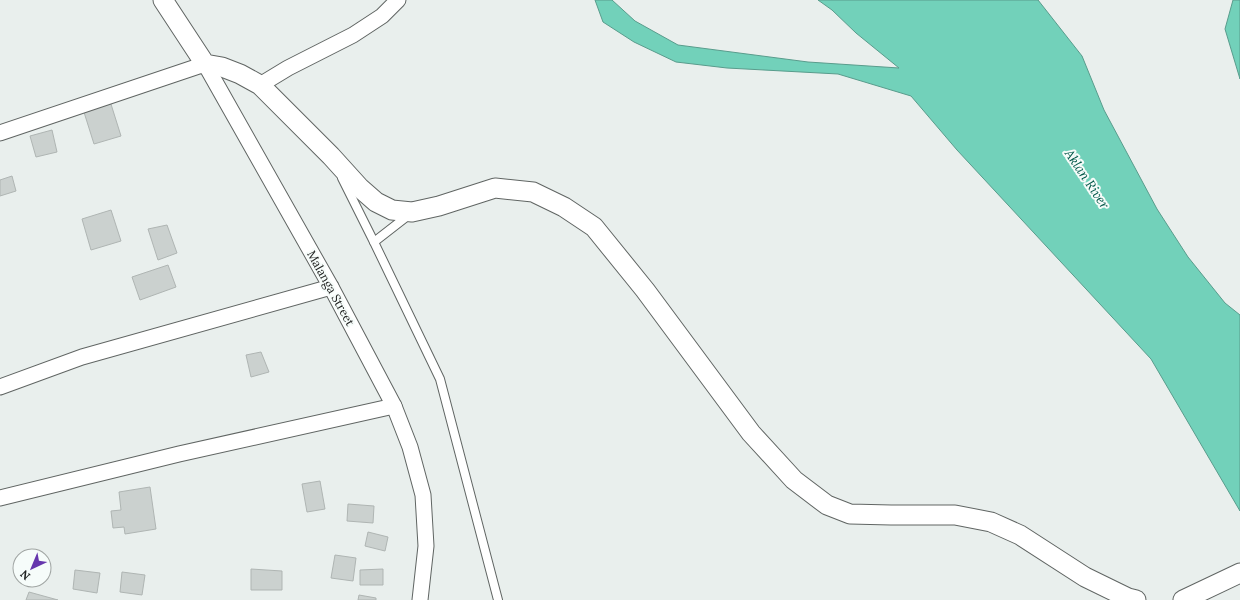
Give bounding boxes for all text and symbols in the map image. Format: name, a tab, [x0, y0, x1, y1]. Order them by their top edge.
water label: Aklan River	[1060, 145, 1113, 212]
street label: Malanga Street	[304, 248, 358, 329]
north arrow	[12, 548, 52, 588]
text: N	[17, 567, 33, 583]

